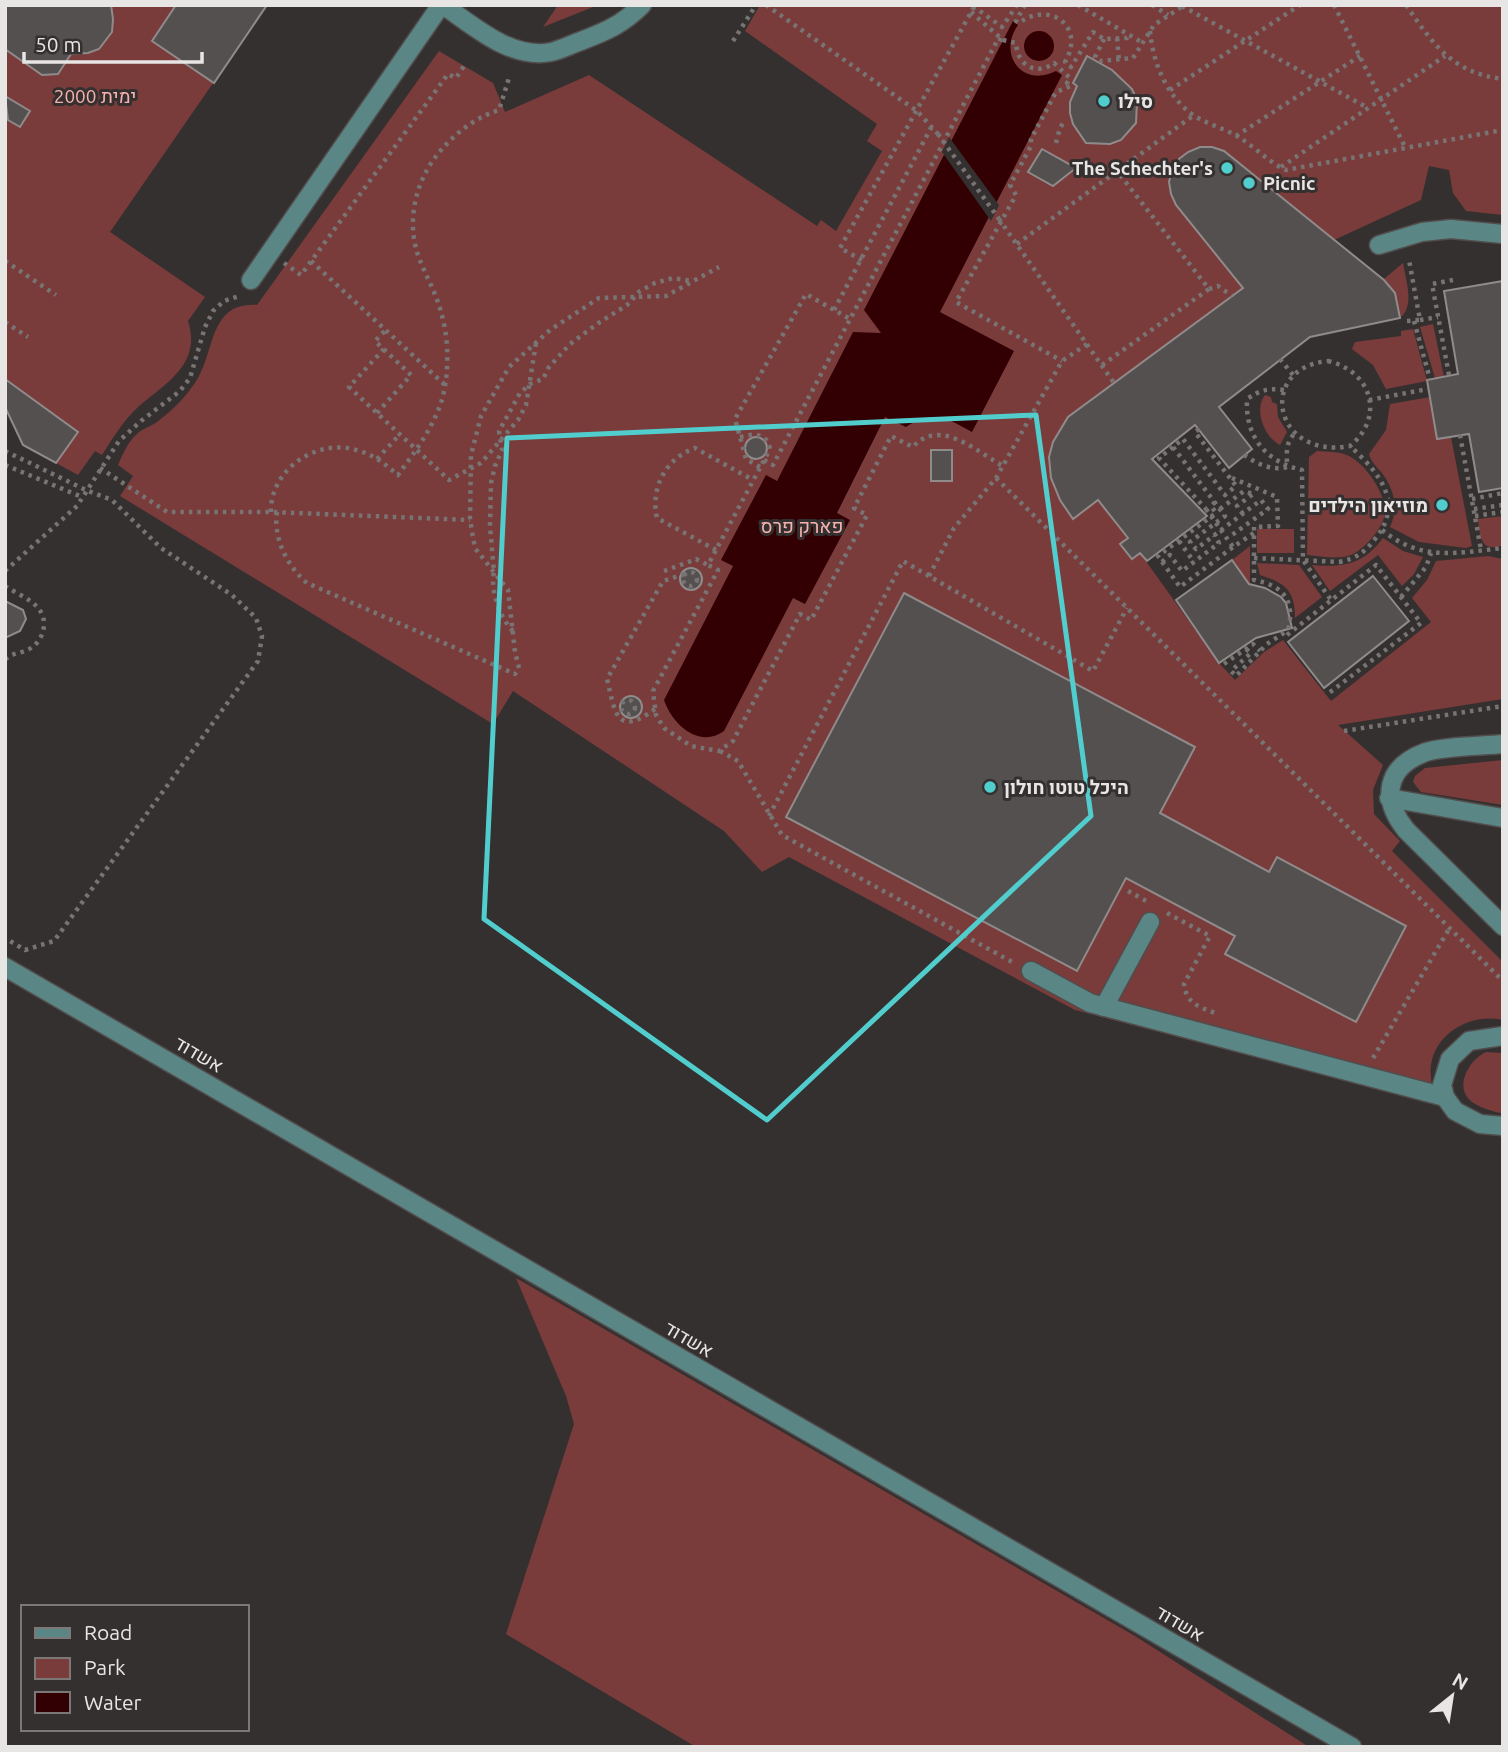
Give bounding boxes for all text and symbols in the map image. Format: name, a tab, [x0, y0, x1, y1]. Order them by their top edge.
scale bar	[24, 21, 203, 65]
text: 50 m	[35, 32, 82, 56]
park label: ימית 2000	[54, 85, 136, 107]
place label: סילו	[1118, 90, 1153, 112]
marker: סילו	[1096, 93, 1112, 109]
place label: The Schechter's	[1072, 157, 1213, 179]
marker: The Schechter's	[1219, 160, 1235, 176]
place label: Picnic	[1263, 172, 1315, 194]
marker: Picnic	[1241, 175, 1257, 191]
place label: מוזיאון הילדים	[1308, 494, 1428, 516]
marker: מוזיאון הילדים	[1434, 497, 1450, 513]
park label: פארק פרס	[761, 515, 843, 537]
place label: היכל טוטו חולון	[1004, 776, 1129, 798]
marker: היכל טוטו חולון	[982, 779, 998, 795]
street label: אשדוד	[171, 1031, 227, 1077]
street label: אשדוד	[661, 1316, 717, 1362]
street label: אשדוד	[1152, 1600, 1208, 1646]
legend	[21, 1605, 248, 1731]
text: Road	[84, 1620, 132, 1644]
text: Park	[84, 1655, 126, 1679]
north arrow	[1417, 1661, 1487, 1731]
text: N	[1449, 1668, 1472, 1694]
text: Water	[84, 1690, 142, 1714]

